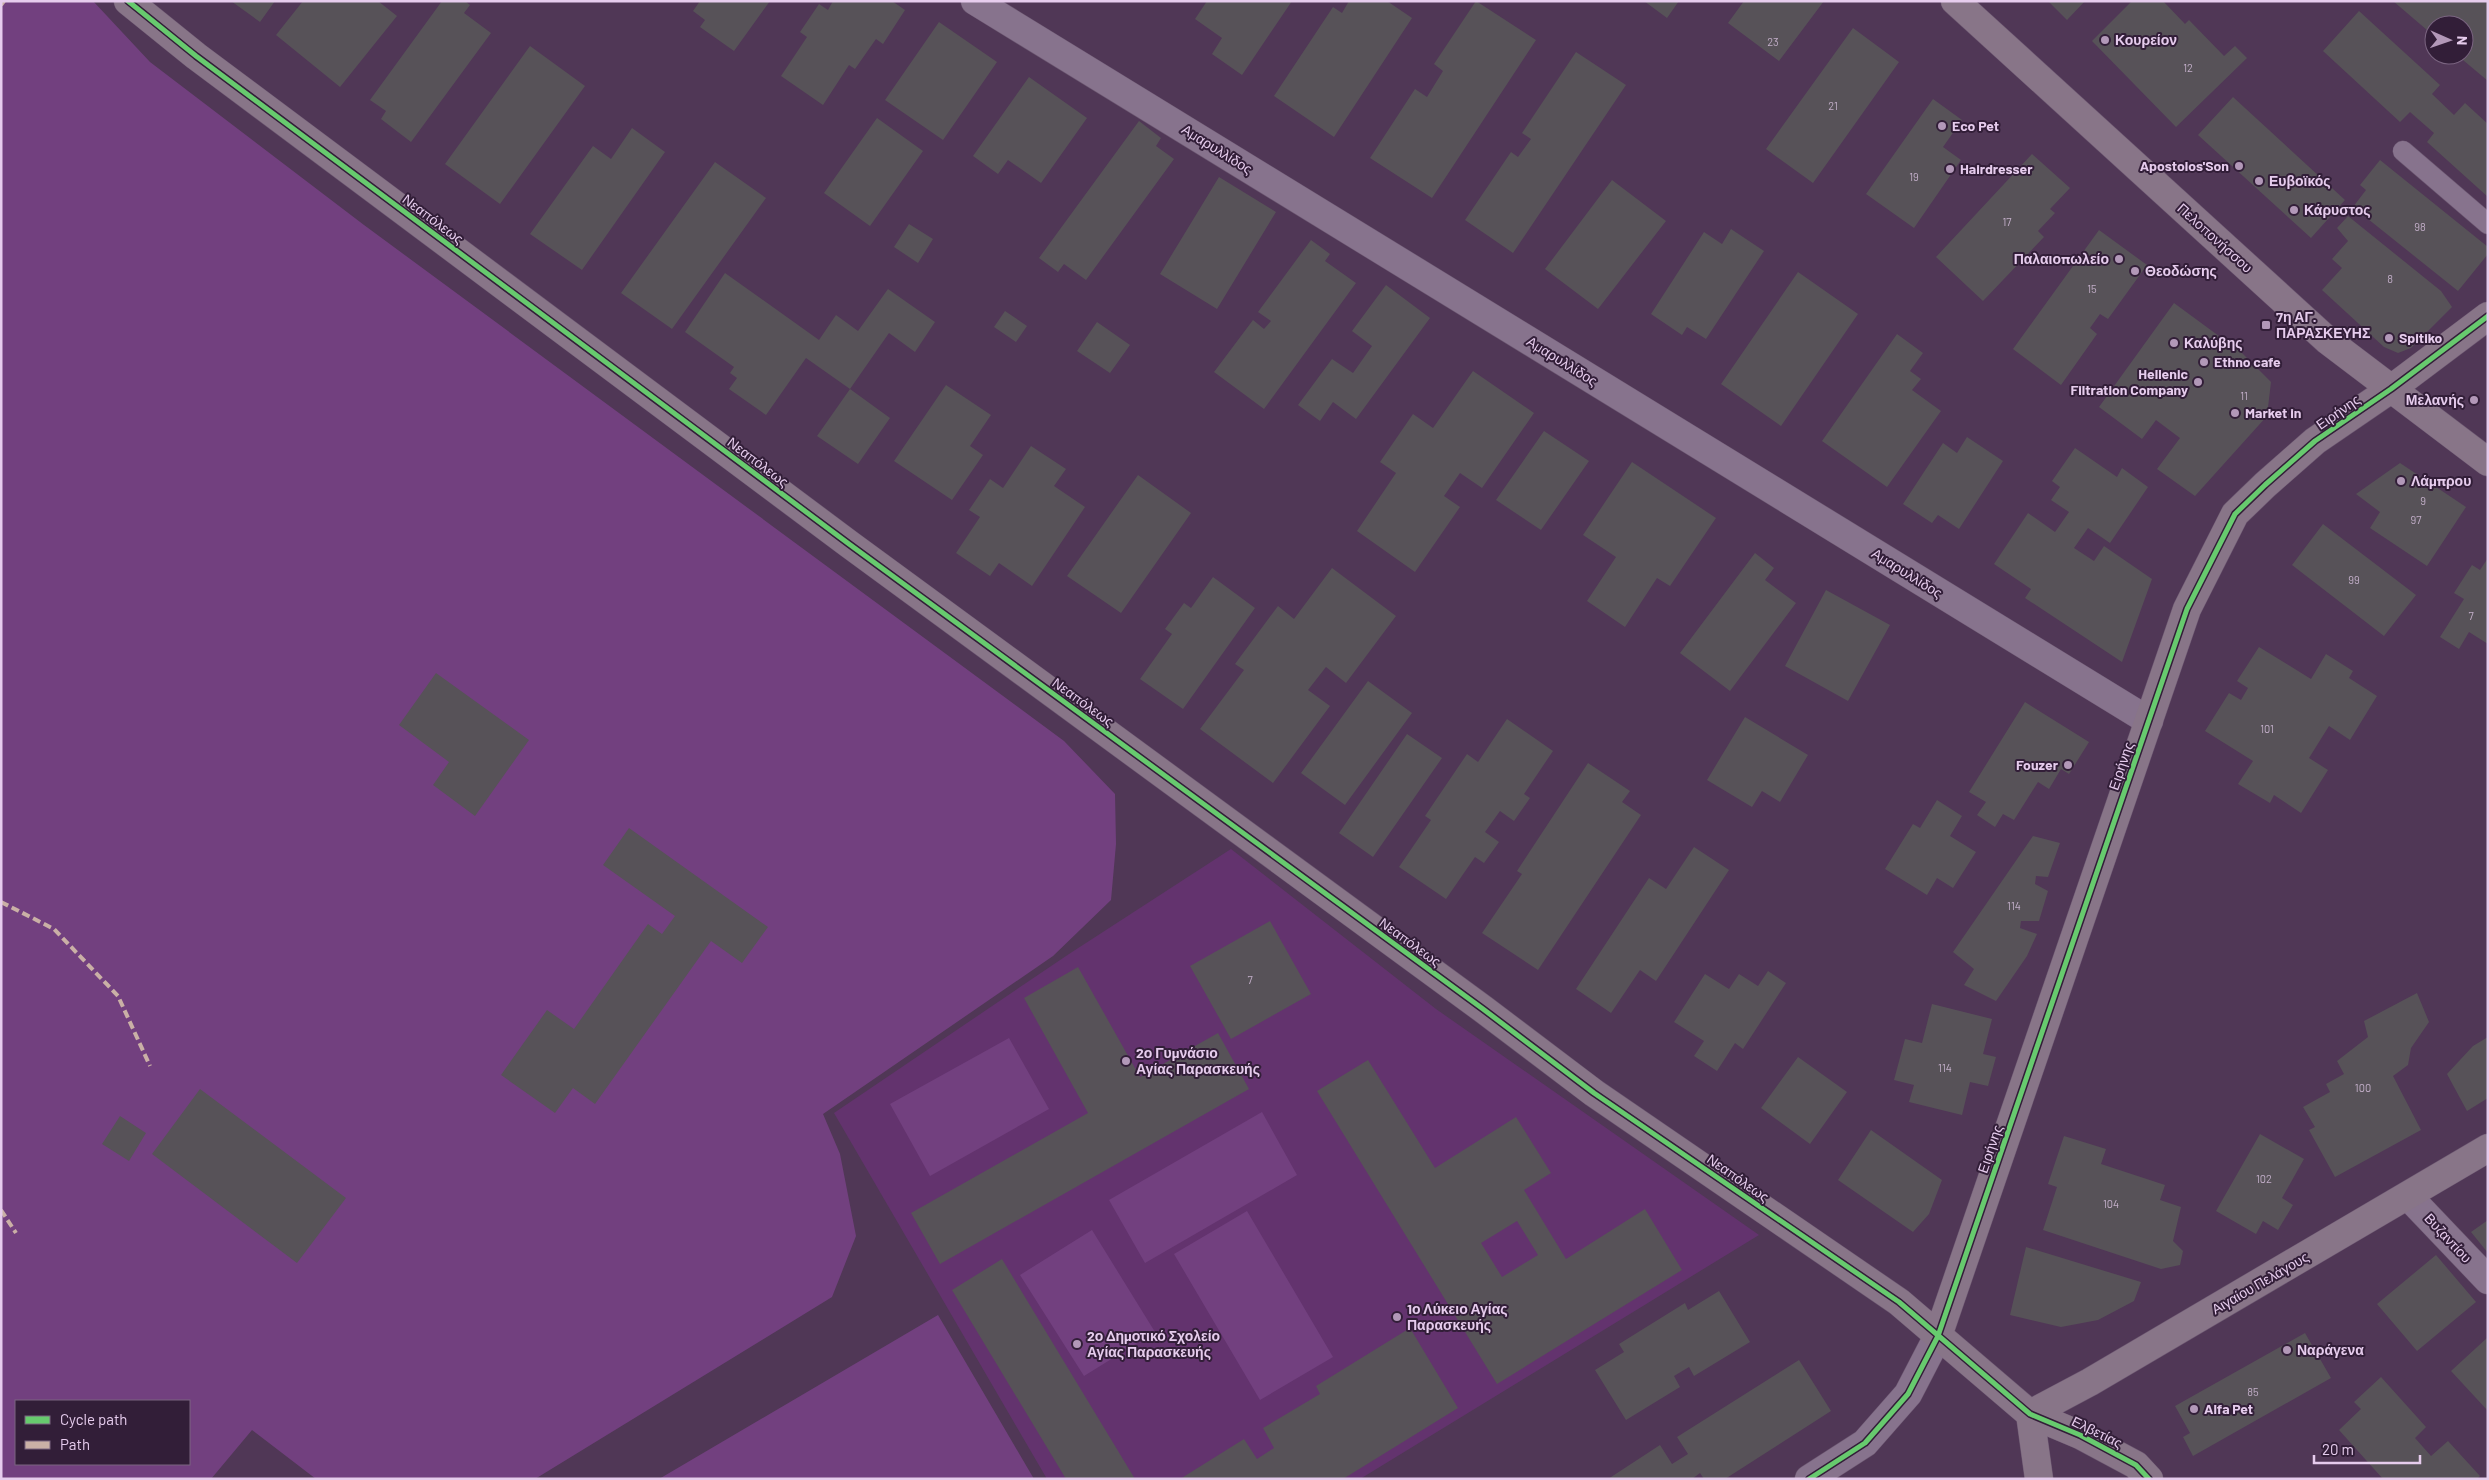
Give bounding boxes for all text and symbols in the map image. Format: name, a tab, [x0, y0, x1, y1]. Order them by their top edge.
north arrow	[2424, 15, 2474, 65]
place label: Κουρείον	[2115, 31, 2177, 48]
marker: Κουρείον	[2099, 34, 2111, 46]
house number: 23	[1767, 35, 1779, 48]
text: N	[2454, 36, 2471, 45]
house number: 12	[2183, 61, 2193, 74]
house number: 21	[1828, 99, 1838, 112]
place label: Eco Pet	[1952, 117, 1999, 134]
street label: Αμαρυλλίδος	[1179, 120, 1256, 177]
marker: Eco Pet	[1936, 120, 1948, 132]
place label: Apostolos'Son	[2140, 157, 2229, 174]
place label: Hairdresser	[1960, 160, 2033, 177]
marker: Apostolos'Son	[2233, 160, 2245, 172]
marker: Hairdresser	[1944, 163, 1956, 175]
house number: 19	[1909, 170, 1919, 183]
place label: Ευβοϊκός	[2269, 172, 2331, 189]
marker: Ευβοϊκός	[2253, 175, 2265, 187]
street label: Νεαπόλεως	[399, 190, 467, 247]
street label: Πελοπονήσσου	[2174, 199, 2256, 276]
place label: Κάρυστος	[2304, 201, 2370, 218]
marker: Κάρυστος	[2288, 204, 2300, 216]
house number: 17	[2002, 215, 2012, 228]
house number: 98	[2414, 220, 2426, 233]
place label: Παλαιοπωλείο	[2014, 250, 2109, 267]
marker: Παλαιοπωλείο	[2113, 253, 2125, 265]
place label: Θεοδώσης	[2145, 262, 2217, 279]
marker: Θεοδώσης	[2129, 265, 2141, 277]
house number: 8	[2387, 272, 2393, 285]
house number: 15	[2087, 282, 2097, 295]
place label: 7η ΑΓ. ΠΑΡΑΣΚΕΥΗΣ	[2276, 308, 2370, 341]
marker: 7η ΑΓ. ΠΑΡΑΣΚΕΥΗΣ	[2260, 319, 2272, 331]
place label: Spitiko	[2399, 329, 2443, 346]
street label: Αμαρυλλίδος	[1524, 332, 1601, 389]
marker: Spitiko	[2383, 332, 2395, 344]
place label: Καλύβης	[2184, 334, 2243, 351]
marker: Καλύβης	[2168, 337, 2180, 349]
place label: Ethno cafe	[2214, 353, 2281, 370]
marker: Ethno cafe	[2198, 356, 2210, 368]
place label: Hellenic Filtration Company	[2070, 365, 2188, 398]
marker: Hellenic Filtration Company	[2192, 376, 2204, 388]
house number: 11	[2240, 389, 2248, 402]
street label: Ειρήνης	[2312, 390, 2363, 433]
place label: Μελανής	[2406, 391, 2464, 408]
marker: Μελανής	[2468, 394, 2480, 406]
place label: Market in	[2245, 404, 2301, 421]
marker: Market in	[2229, 407, 2241, 419]
street label: Νεαπόλεως	[724, 433, 792, 490]
place label: Λάμπρου	[2411, 472, 2471, 489]
marker: Λάμπρου	[2395, 475, 2407, 487]
house number: 9	[2420, 494, 2426, 507]
house number: 97	[2411, 513, 2421, 526]
street label: Αμαρυλλίδος	[1869, 544, 1946, 601]
house number: 99	[2348, 573, 2360, 586]
house number: 7	[2468, 609, 2474, 622]
street label: Νεαπόλεως	[1049, 674, 1118, 730]
house number: 101	[2260, 722, 2274, 735]
street label: Ειρήνης	[2104, 739, 2137, 792]
place label: Fouzer	[2016, 756, 2059, 773]
marker: Fouzer	[2062, 759, 2074, 771]
house number: 114	[2007, 899, 2021, 912]
street label: Νεαπόλεως	[1376, 914, 1445, 970]
house number: 7	[1247, 973, 1253, 986]
place label: 2ο Γυμνάσιο Αγίας Παρασκευής	[1136, 1044, 1260, 1077]
marker: 2ο Γυμνάσιο Αγίας Παρασκευής	[1120, 1055, 1132, 1067]
house number: 114	[1938, 1061, 1952, 1074]
house number: 100	[2355, 1081, 2371, 1094]
street label: Ειρήνης	[1973, 1122, 2006, 1175]
street label: Νεαπόλεως	[1704, 1150, 1773, 1205]
house number: 102	[2256, 1172, 2272, 1185]
house number: 104	[2103, 1197, 2119, 1210]
street label: Βυζαντίου	[2421, 1209, 2476, 1266]
street label: Αιγαίου Πελάγους	[2208, 1248, 2312, 1317]
place label: 1ο Λύκειο Αγίας Παρασκευής	[1407, 1300, 1508, 1333]
marker: 1ο Λύκειο Αγίας Παρασκευής	[1391, 1311, 1403, 1323]
place label: 2ο Δημοτικό Σχολείο Αγίας Παρασκευής	[1087, 1327, 1220, 1360]
marker: 2ο Δημοτικό Σχολείο Αγίας Παρασκευής	[1071, 1338, 1083, 1350]
place label: Ναράγενα	[2297, 1341, 2364, 1358]
marker: Ναράγενα	[2281, 1344, 2293, 1356]
house number: 85	[2247, 1385, 2259, 1398]
legend	[15, 1400, 190, 1465]
place label: Alfa Pet	[2204, 1400, 2253, 1417]
marker: Alfa Pet	[2188, 1403, 2200, 1415]
text: Cycle path	[60, 1410, 127, 1428]
street label: Ελβετίας	[2069, 1412, 2125, 1451]
scale bar	[2314, 1432, 2420, 1464]
text: Path	[60, 1435, 90, 1453]
text: 20 m	[2322, 1440, 2354, 1458]

